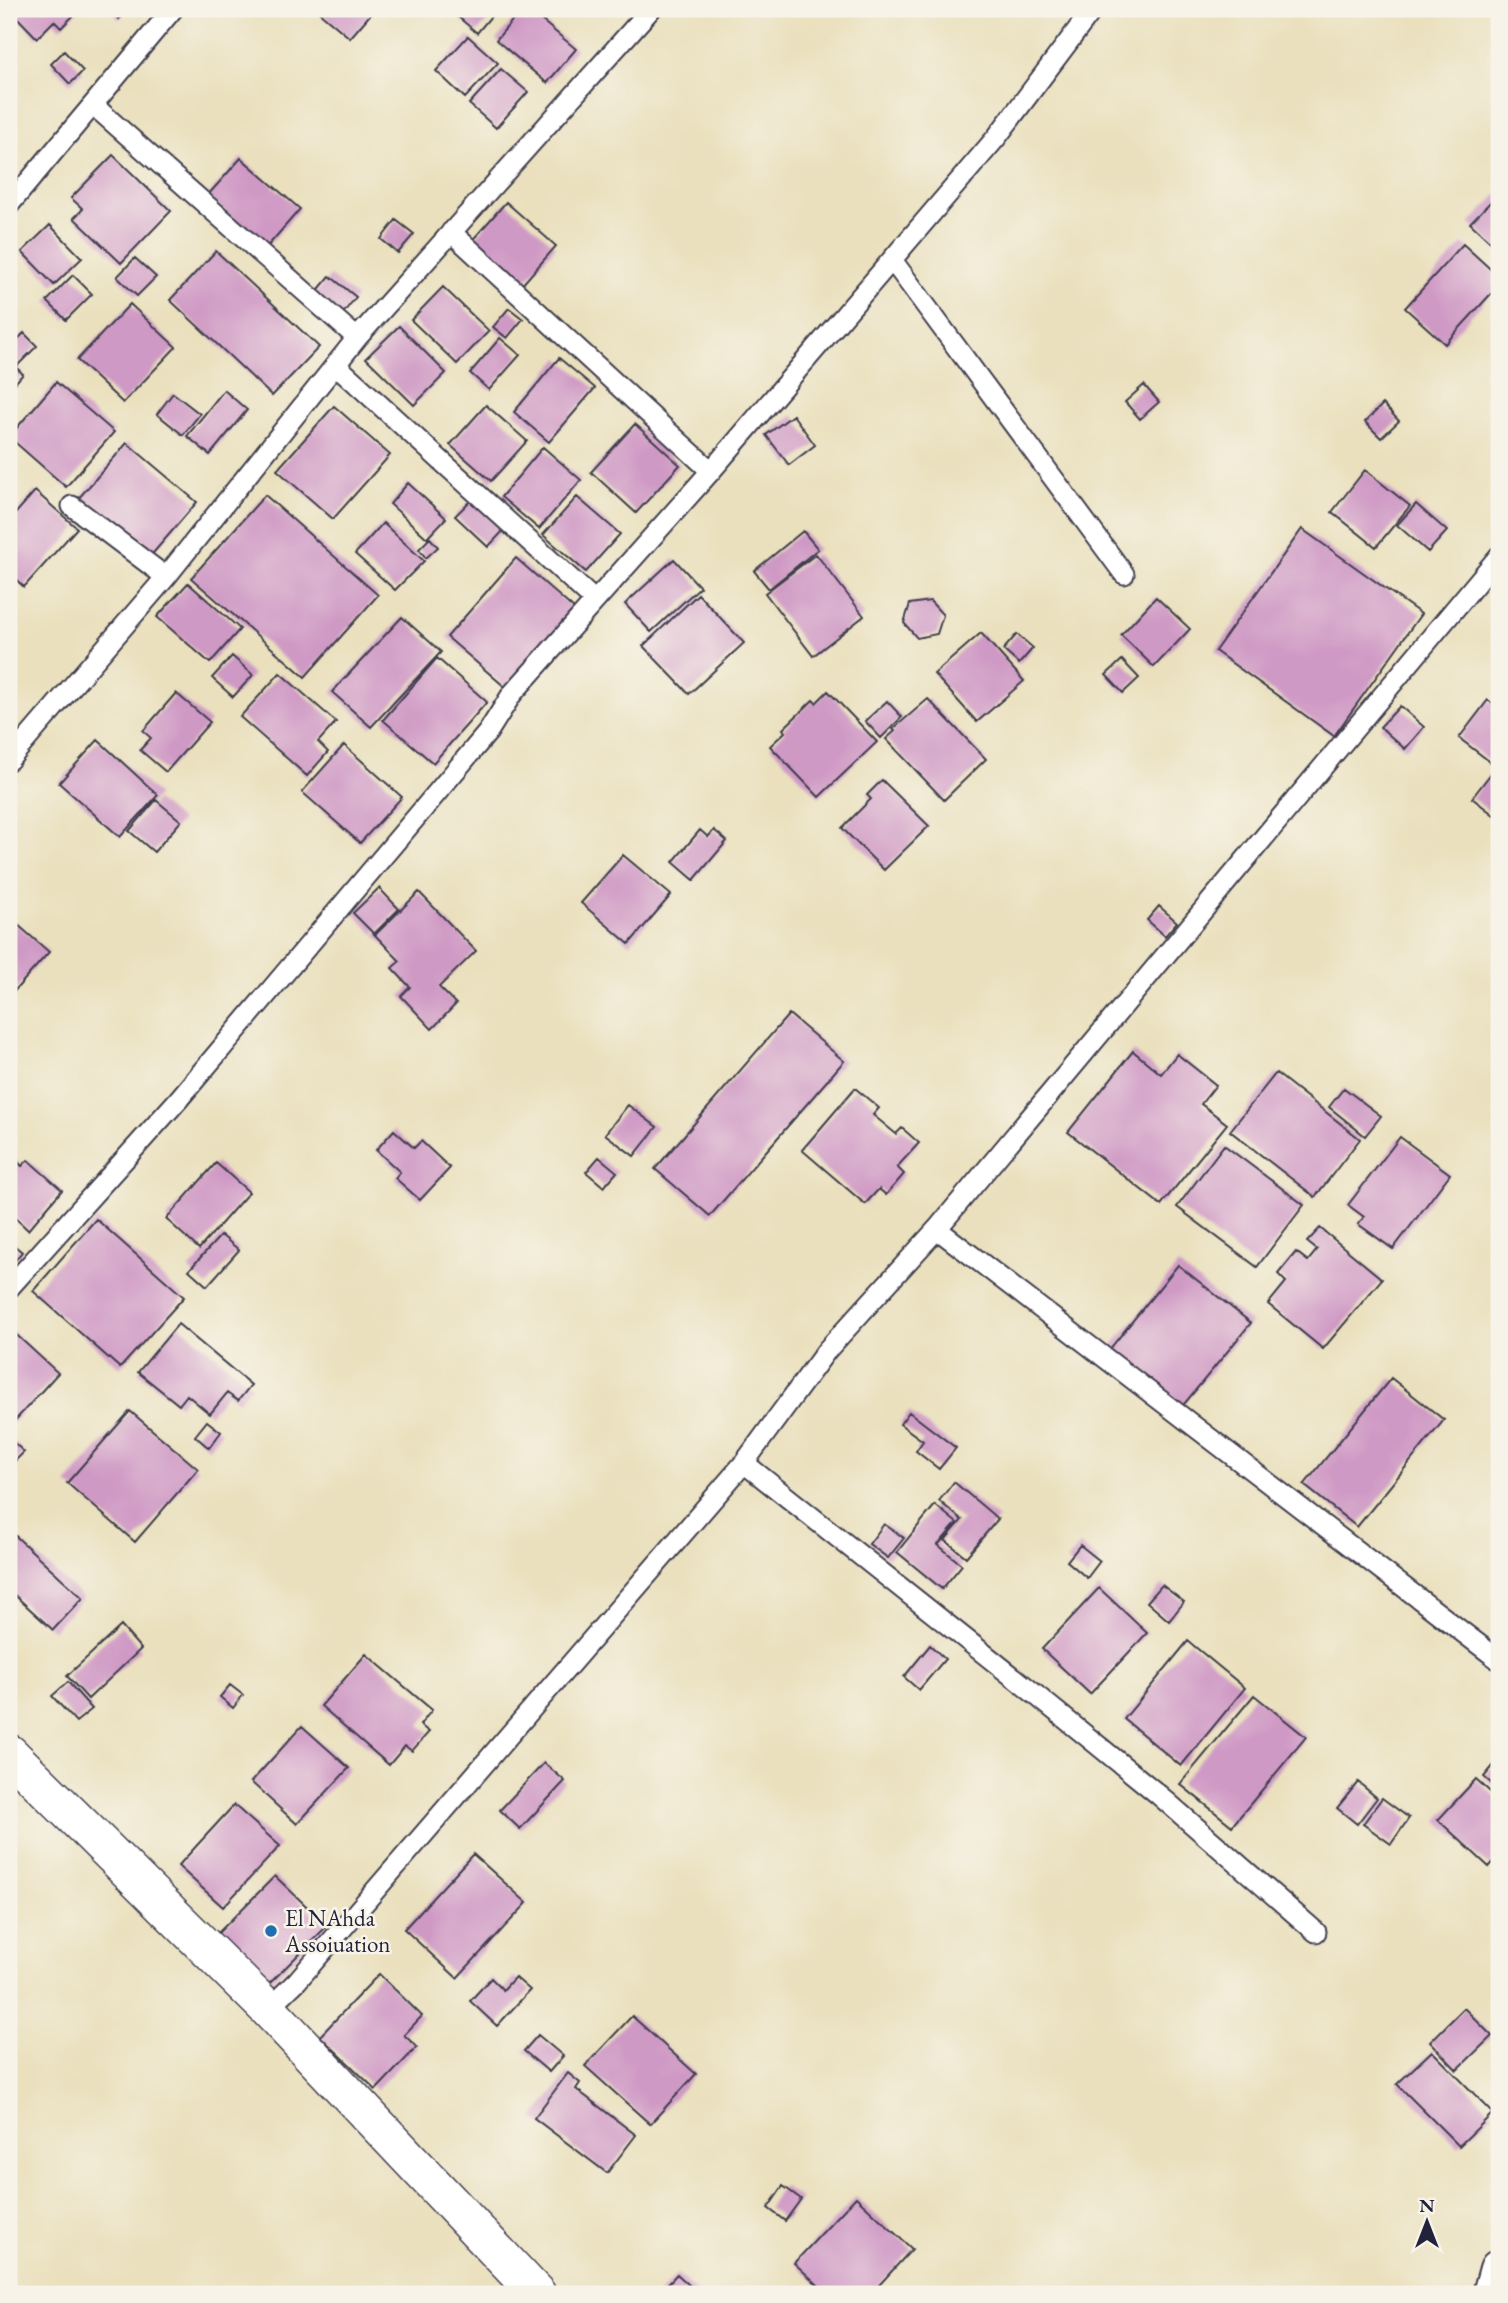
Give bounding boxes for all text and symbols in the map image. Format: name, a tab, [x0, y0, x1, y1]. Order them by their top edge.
place label: El NAhda Assoiuation	[284, 1903, 390, 1959]
marker: El NAhda Assoiuation	[263, 1923, 279, 1939]
north arrow	[1392, 2188, 1462, 2258]
text: N	[1419, 2193, 1435, 2218]

